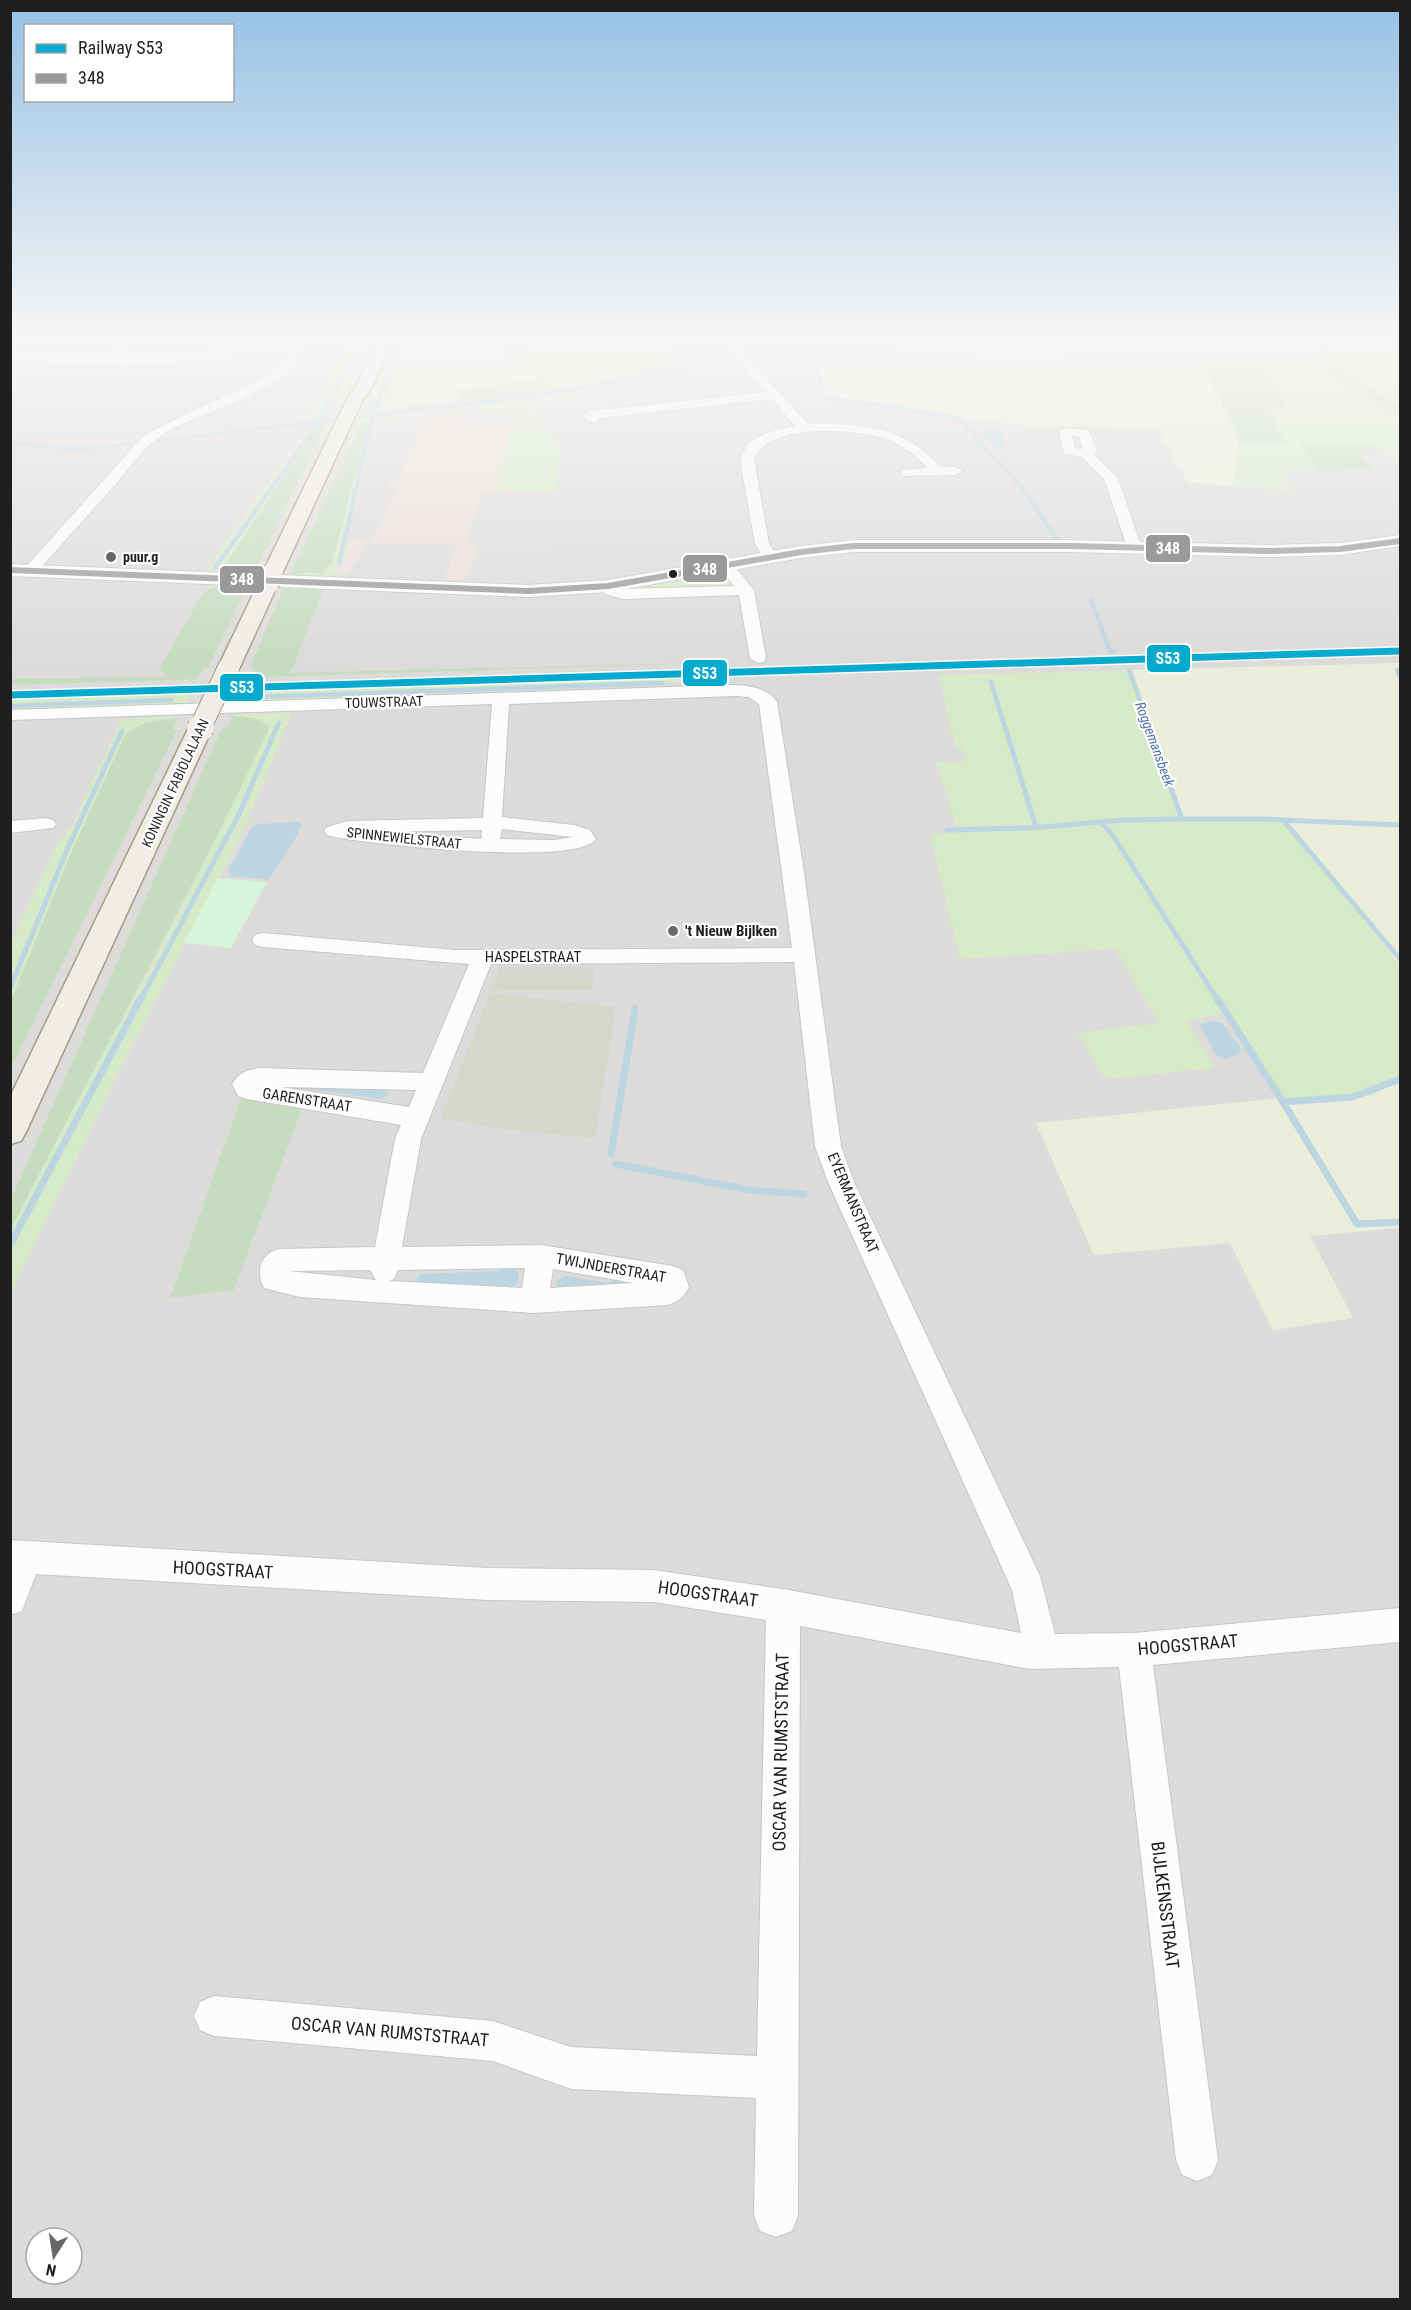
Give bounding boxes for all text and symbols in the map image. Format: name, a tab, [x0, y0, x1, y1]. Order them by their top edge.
legend	[24, 24, 234, 102]
text: Railway S53	[78, 37, 163, 58]
text: 348	[78, 67, 105, 88]
line badge: 348	[1145, 534, 1191, 563]
text: 348	[1156, 539, 1180, 558]
place label: puur.g	[123, 549, 158, 565]
marker: puur.g	[104, 550, 118, 564]
line badge: 348	[682, 554, 728, 583]
text: 348	[693, 560, 717, 579]
line badge: 348	[219, 565, 265, 594]
unlabelled marker	[667, 568, 679, 580]
text: 348	[230, 570, 254, 589]
line badge: S53	[1146, 644, 1191, 673]
text: S53	[1156, 649, 1180, 668]
line badge: S53	[682, 659, 728, 687]
text: S53	[693, 664, 717, 683]
line badge: S53	[219, 673, 264, 702]
text: S53	[230, 678, 254, 697]
street label: TOUWSTRAAT	[344, 693, 424, 711]
water label: Roggemansbeek	[1132, 700, 1178, 789]
street label: KONINGIN FABIOLALAAN	[138, 716, 212, 850]
street label: SPINNEWIELSTRAAT	[346, 824, 462, 852]
place label: 't Nieuw Bijlken	[685, 922, 777, 940]
marker: 't Nieuw Bijlken	[666, 924, 680, 938]
street label: HASPELSTRAAT	[485, 948, 581, 966]
street label: GARENSTRAAT	[261, 1084, 353, 1116]
street label: EYERMANSTRAAT	[824, 1150, 882, 1256]
street label: TWIJNDERSTRAAT	[555, 1249, 668, 1287]
street label: HOOGSTRAAT	[172, 1556, 274, 1583]
street label: HOOGSTRAAT	[657, 1576, 759, 1611]
street label: HOOGSTRAAT	[1137, 1630, 1239, 1659]
street label: OSCAR VAN RUMSTSTRAAT	[768, 1653, 793, 1851]
street label: BIJLKENSSTRAAT	[1147, 1840, 1184, 1970]
street label: OSCAR VAN RUMSTSTRAAT	[290, 2012, 490, 2051]
north arrow	[24, 2226, 84, 2286]
text: N	[44, 2260, 58, 2280]

